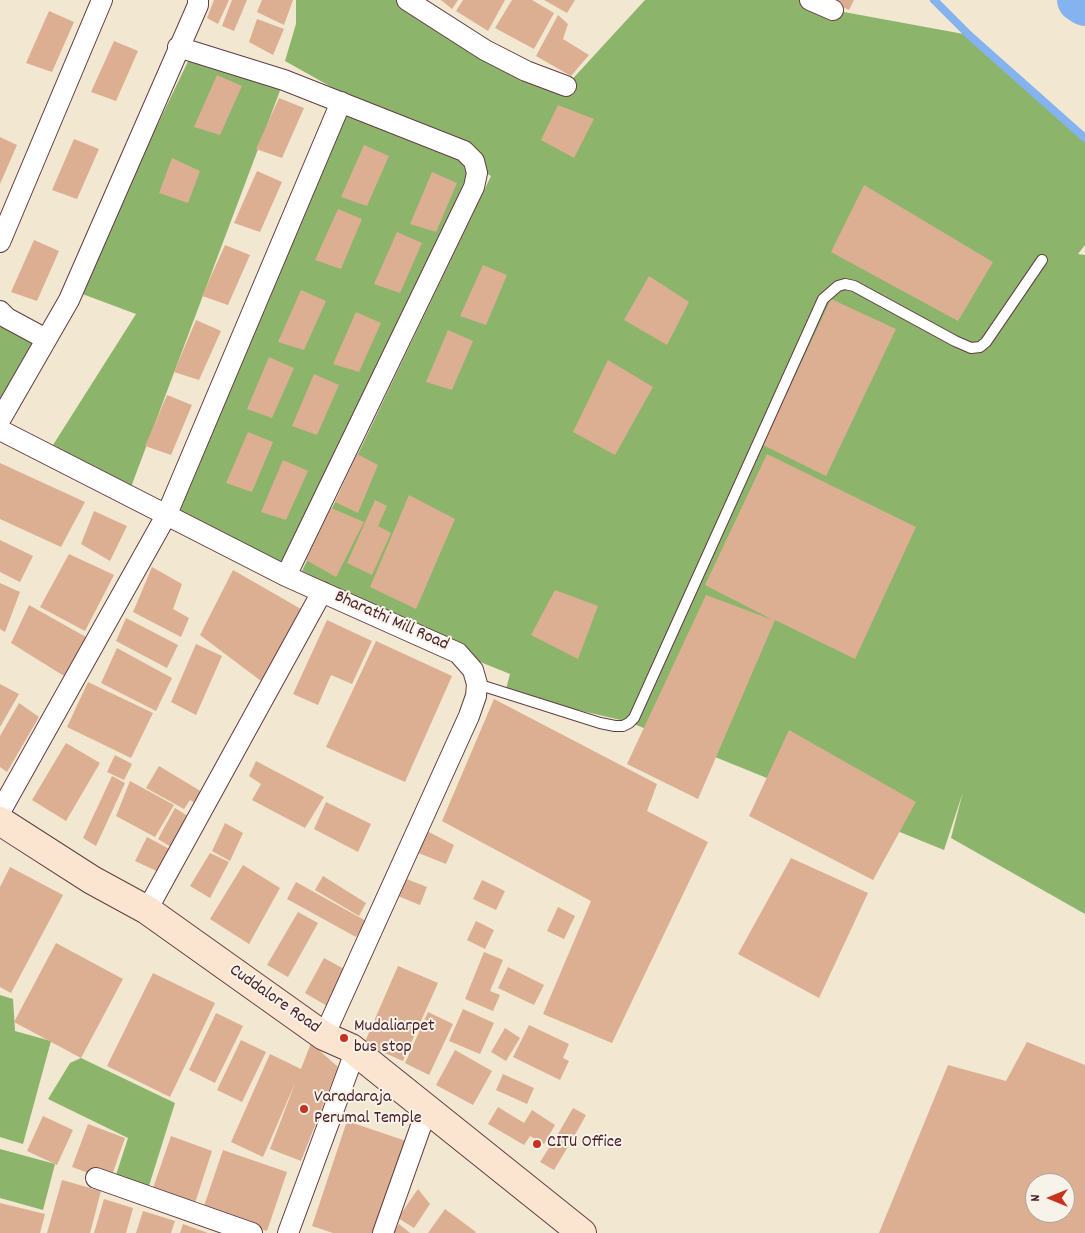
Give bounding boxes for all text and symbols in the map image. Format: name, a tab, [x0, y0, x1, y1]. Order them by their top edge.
street label: Bharathi Mill Road	[331, 587, 451, 657]
street label: Cuddalore Road	[224, 961, 324, 1039]
place label: Mudaliarpet bus stop	[354, 1017, 435, 1060]
marker: Mudaliarpet bus stop	[338, 1032, 350, 1044]
place label: Varadaraja Perumal Temple	[314, 1088, 422, 1130]
marker: Varadaraja Perumal Temple	[298, 1103, 310, 1115]
place label: CITU Office	[547, 1133, 622, 1155]
marker: CITU Office	[531, 1138, 543, 1150]
north arrow	[1025, 1173, 1075, 1223]
text: N	[1026, 1195, 1046, 1201]

